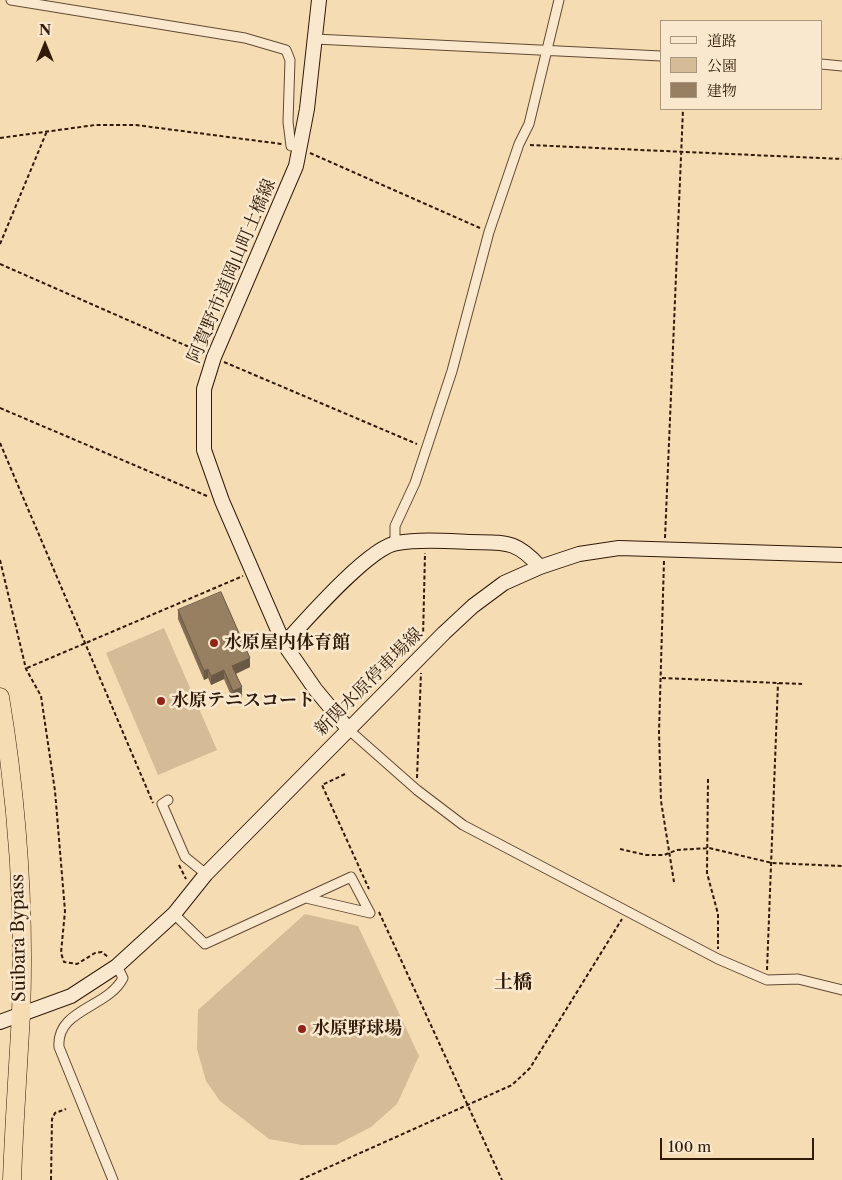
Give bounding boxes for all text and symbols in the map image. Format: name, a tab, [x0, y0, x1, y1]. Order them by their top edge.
north arrow	[20, 20, 70, 70]
legend	[660, 20, 822, 110]
text: N	[39, 21, 51, 39]
text: 道路	[707, 31, 737, 50]
text: 公園	[707, 56, 737, 75]
text: 建物	[707, 81, 737, 100]
street label: 阿賀野市道岡山町土橋線	[183, 176, 281, 366]
street label: 新関水原停車場線	[310, 623, 428, 741]
place label: 水原屋内体育館	[224, 632, 350, 654]
marker: 水原屋内体育館	[208, 637, 220, 649]
place label: 水原テニスコート	[171, 690, 315, 712]
marker: 水原テニスコート	[155, 695, 167, 707]
street label: Suibara Bypass	[7, 874, 31, 1002]
district label: 土橋	[494, 972, 532, 994]
place label: 水原野球場	[312, 1018, 402, 1040]
marker: 水原野球場	[296, 1023, 308, 1035]
scale bar	[662, 1128, 816, 1160]
text: 100 m	[668, 1137, 711, 1156]

